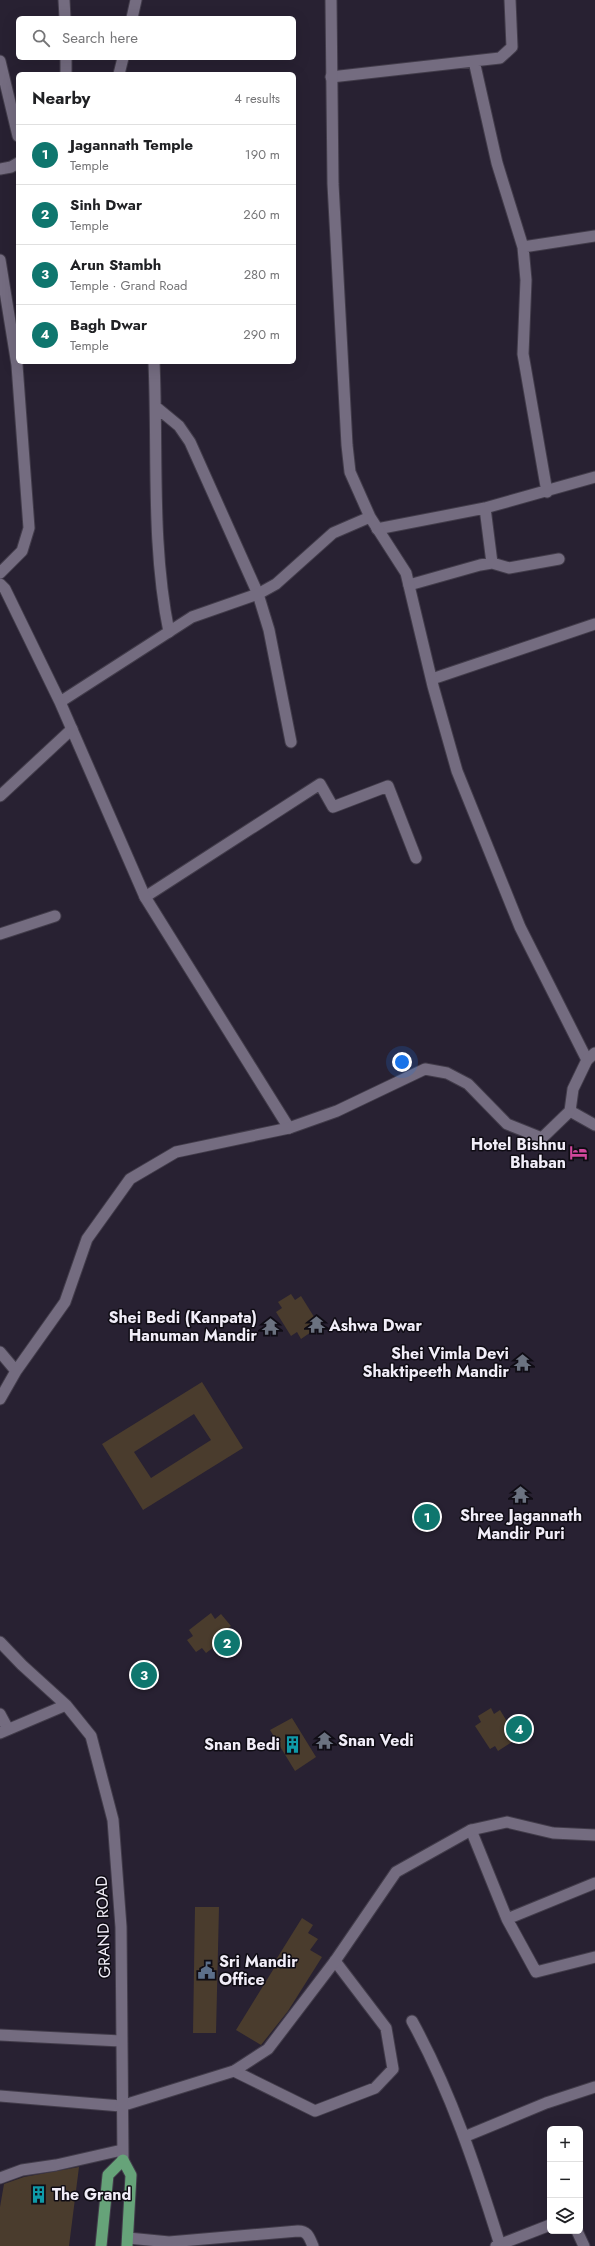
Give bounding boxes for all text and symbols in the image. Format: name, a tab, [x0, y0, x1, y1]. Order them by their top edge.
search box	[16, 16, 296, 60]
icon: search	[30, 27, 52, 49]
text: Search here	[62, 27, 138, 49]
text: Nearby	[32, 86, 90, 110]
text: 4 results	[234, 89, 280, 108]
text: Jagannath Temple	[70, 134, 193, 156]
text: 1	[42, 145, 48, 164]
text: 190 m	[245, 145, 280, 164]
text: Temple	[70, 156, 109, 175]
text: Sinh Dwar	[70, 194, 142, 216]
text: 2	[41, 205, 49, 224]
text: 260 m	[243, 205, 280, 224]
text: Temple	[70, 216, 109, 235]
text: Arun Stambh	[70, 254, 161, 276]
text: 3	[41, 265, 49, 284]
text: 280 m	[244, 265, 280, 284]
text: Temple · Grand Road	[70, 276, 187, 295]
text: Bagh Dwar	[70, 314, 147, 336]
text: 4	[40, 325, 50, 344]
text: 290 m	[243, 325, 280, 344]
text: Temple	[70, 336, 109, 355]
your location	[392, 1052, 412, 1072]
place label: Hotel Bishnu Bhaban	[471, 1133, 566, 1174]
hotel icon: Hotel Bishnu Bhaban	[569, 1143, 589, 1163]
place label: Shei Bedi (Kanpata) Hanuman Mandir	[109, 1306, 257, 1347]
place label: Ashwa Dwar	[328, 1314, 422, 1337]
temple icon: Ashwa Dwar	[306, 1315, 326, 1335]
temple icon: Shei Bedi (Kanpata) Hanuman Mandir	[260, 1316, 280, 1336]
place label: Shei Vimla Devi Shaktipeeth Mandir	[362, 1342, 509, 1383]
temple icon: Shei Vimla Devi Shaktipeeth Mandir	[512, 1352, 532, 1372]
temple icon: Shree Jagannath Mandir Puri	[511, 1484, 531, 1504]
pin: 1	[414, 1502, 440, 1532]
place label: Shree Jagannath Mandir Puri	[460, 1504, 582, 1545]
pin: 2	[214, 1628, 240, 1658]
pin: 3	[131, 1660, 157, 1690]
pin: 4	[506, 1714, 532, 1744]
place label: Snan Vedi	[338, 1729, 414, 1752]
temple icon: Snan Vedi	[315, 1730, 335, 1750]
place label: Snan Bedi	[204, 1733, 280, 1756]
building icon: Snan Bedi	[283, 1734, 303, 1754]
street label: GRAND ROAD	[90, 1875, 116, 1979]
place label: Sri Mandir Office	[219, 1950, 298, 1991]
public building icon: Sri Mandir Office	[196, 1960, 216, 1980]
map controls	[547, 2126, 583, 2234]
button: +	[547, 2126, 583, 2162]
button: −	[547, 2162, 583, 2198]
place label: The Grand	[52, 2183, 131, 2206]
building icon: The Grand	[29, 2184, 49, 2204]
button: layers	[547, 2198, 583, 2234]

